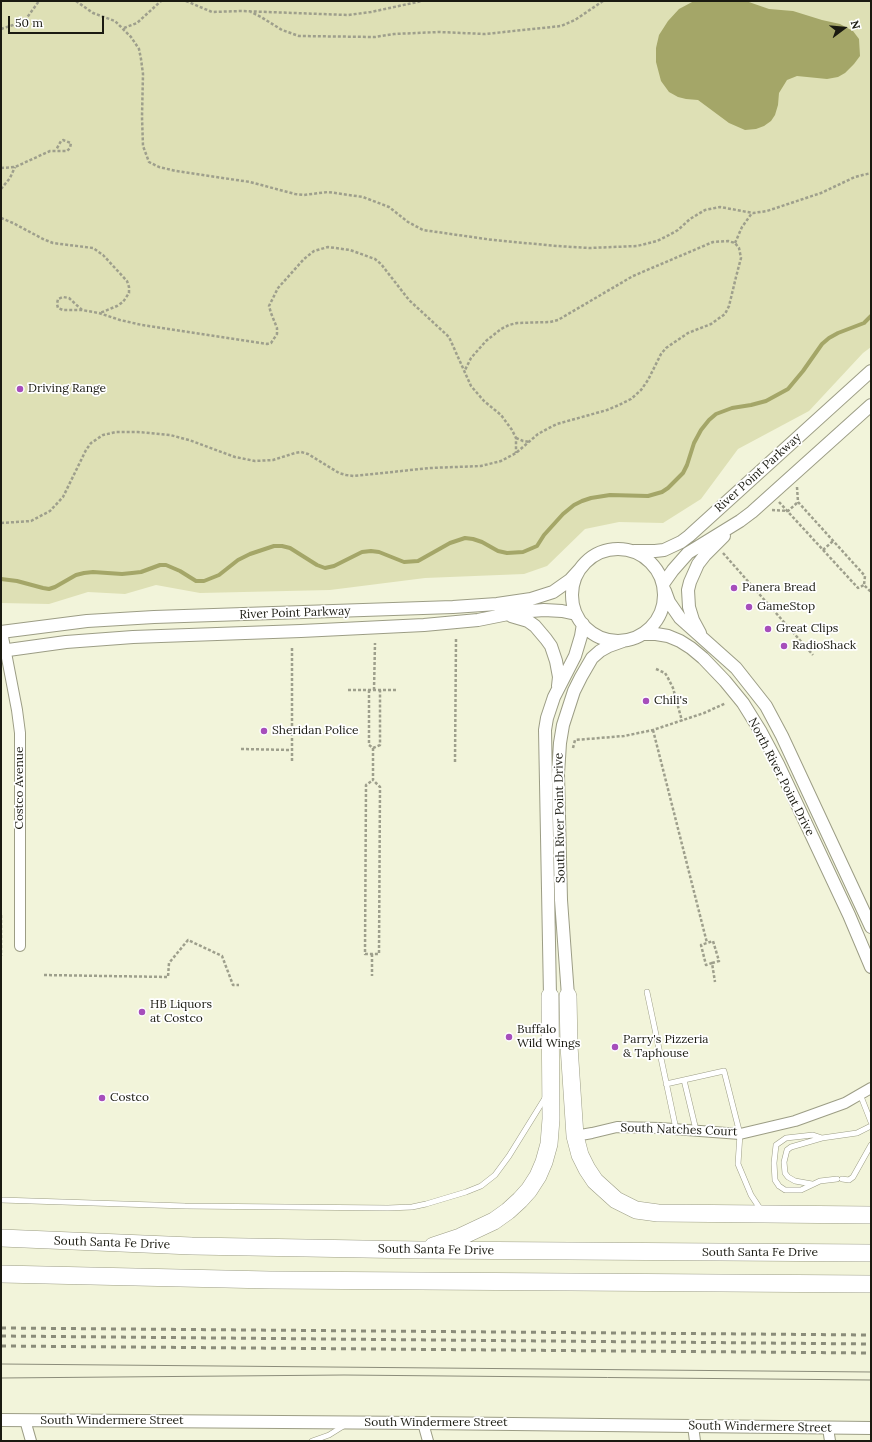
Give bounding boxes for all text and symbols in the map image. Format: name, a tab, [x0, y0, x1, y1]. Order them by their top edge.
scale bar	[10, 8, 106, 34]
north arrow	[824, 8, 864, 48]
text: 50 m	[15, 15, 43, 30]
text: N	[848, 19, 863, 31]
place label: Driving Range	[28, 382, 106, 396]
marker: Driving Range	[15, 384, 25, 394]
street label: River Point Parkway	[712, 430, 804, 516]
place label: Panera Bread	[742, 581, 816, 595]
marker: Panera Bread	[729, 583, 739, 593]
place label: GameStop	[757, 600, 815, 614]
marker: GameStop	[744, 602, 754, 612]
street label: River Point Parkway	[239, 604, 351, 622]
place label: Great Clips	[776, 622, 838, 636]
marker: Great Clips	[763, 624, 773, 634]
place label: RadioShack	[792, 639, 856, 653]
marker: RadioShack	[779, 641, 789, 651]
place label: Chili's	[654, 694, 688, 708]
marker: Chili's	[641, 696, 651, 706]
street label: North River Point Drive	[745, 716, 817, 838]
place label: Sheridan Police	[272, 724, 359, 738]
marker: Sheridan Police	[259, 726, 269, 736]
street label: Costco Avenue	[13, 747, 27, 829]
street label: South River Point Drive	[552, 753, 568, 883]
place label: HB Liquors at Costco	[150, 998, 212, 1026]
marker: HB Liquors at Costco	[137, 1007, 147, 1017]
place label: Buffalo Wild Wings	[517, 1023, 580, 1051]
marker: Buffalo Wild Wings	[504, 1032, 514, 1042]
place label: Parry's Pizzeria & Taphouse	[623, 1033, 709, 1061]
marker: Parry's Pizzeria & Taphouse	[610, 1042, 620, 1052]
place label: Costco	[110, 1091, 149, 1105]
marker: Costco	[97, 1093, 107, 1103]
street label: South Natches Court	[620, 1121, 738, 1139]
street label: South Santa Fe Drive	[54, 1234, 170, 1252]
street label: South Santa Fe Drive	[378, 1242, 494, 1258]
street label: South Santa Fe Drive	[702, 1246, 818, 1260]
street label: South Windermere Street	[40, 1414, 184, 1428]
street label: South Windermere Street	[364, 1416, 508, 1430]
street label: South Windermere Street	[688, 1419, 832, 1435]

